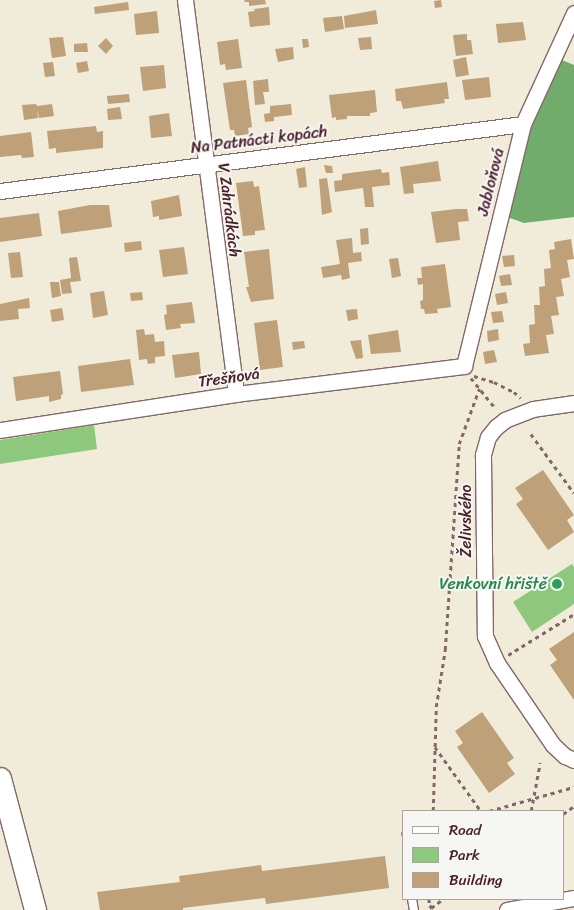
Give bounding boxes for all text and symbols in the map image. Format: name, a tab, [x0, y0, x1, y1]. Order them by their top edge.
street label: Na Patnácti kopách	[189, 122, 329, 158]
street label: Jabloňová	[473, 146, 509, 218]
street label: V Zahrádkách	[214, 162, 244, 258]
street label: Třešňová	[197, 364, 261, 392]
street label: Želivského	[456, 485, 476, 557]
place label: Venkovní hřiště	[439, 574, 547, 594]
marker: Venkovní hřiště	[551, 578, 563, 590]
legend	[402, 810, 564, 900]
text: Road	[449, 817, 481, 843]
text: Park	[449, 842, 480, 868]
text: Building	[449, 867, 503, 893]

